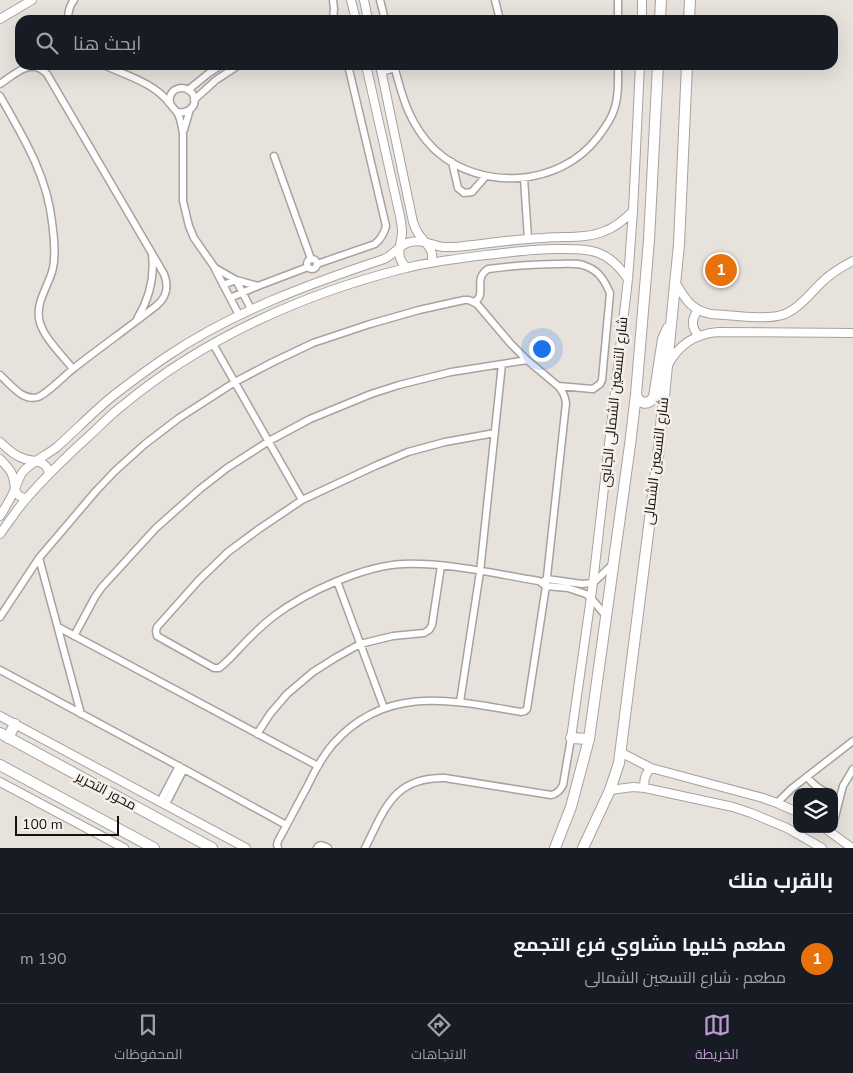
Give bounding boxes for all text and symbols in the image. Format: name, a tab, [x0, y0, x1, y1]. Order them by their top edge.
search box	[15, 15, 838, 70]
icon: search	[33, 29, 61, 57]
text: ابحث هنا	[73, 31, 141, 57]
pin: 1	[705, 251, 737, 289]
street label: شارع التسعين الشمالى الجانبى	[596, 316, 632, 488]
your location	[529, 336, 555, 362]
street label: شارع التسعين الشمالى	[639, 396, 673, 526]
street label: محور التحرير	[71, 767, 140, 815]
map controls	[793, 788, 838, 833]
button: layers	[793, 788, 838, 833]
scale bar	[15, 813, 119, 836]
text: 100 m	[22, 815, 63, 834]
text: بالقرب منك	[728, 867, 833, 895]
text: مطعم خليها مشاوي فرع التجمع	[513, 932, 786, 958]
text: 190 m	[20, 948, 67, 970]
text: 1	[812, 948, 822, 970]
text: مطعم · شارع التسعين الشمالى	[584, 967, 786, 989]
tab: المحفوظات	[114, 1011, 182, 1067]
tab: الاتجاهات	[411, 1011, 466, 1067]
tab: الخريطة	[695, 1011, 739, 1067]

